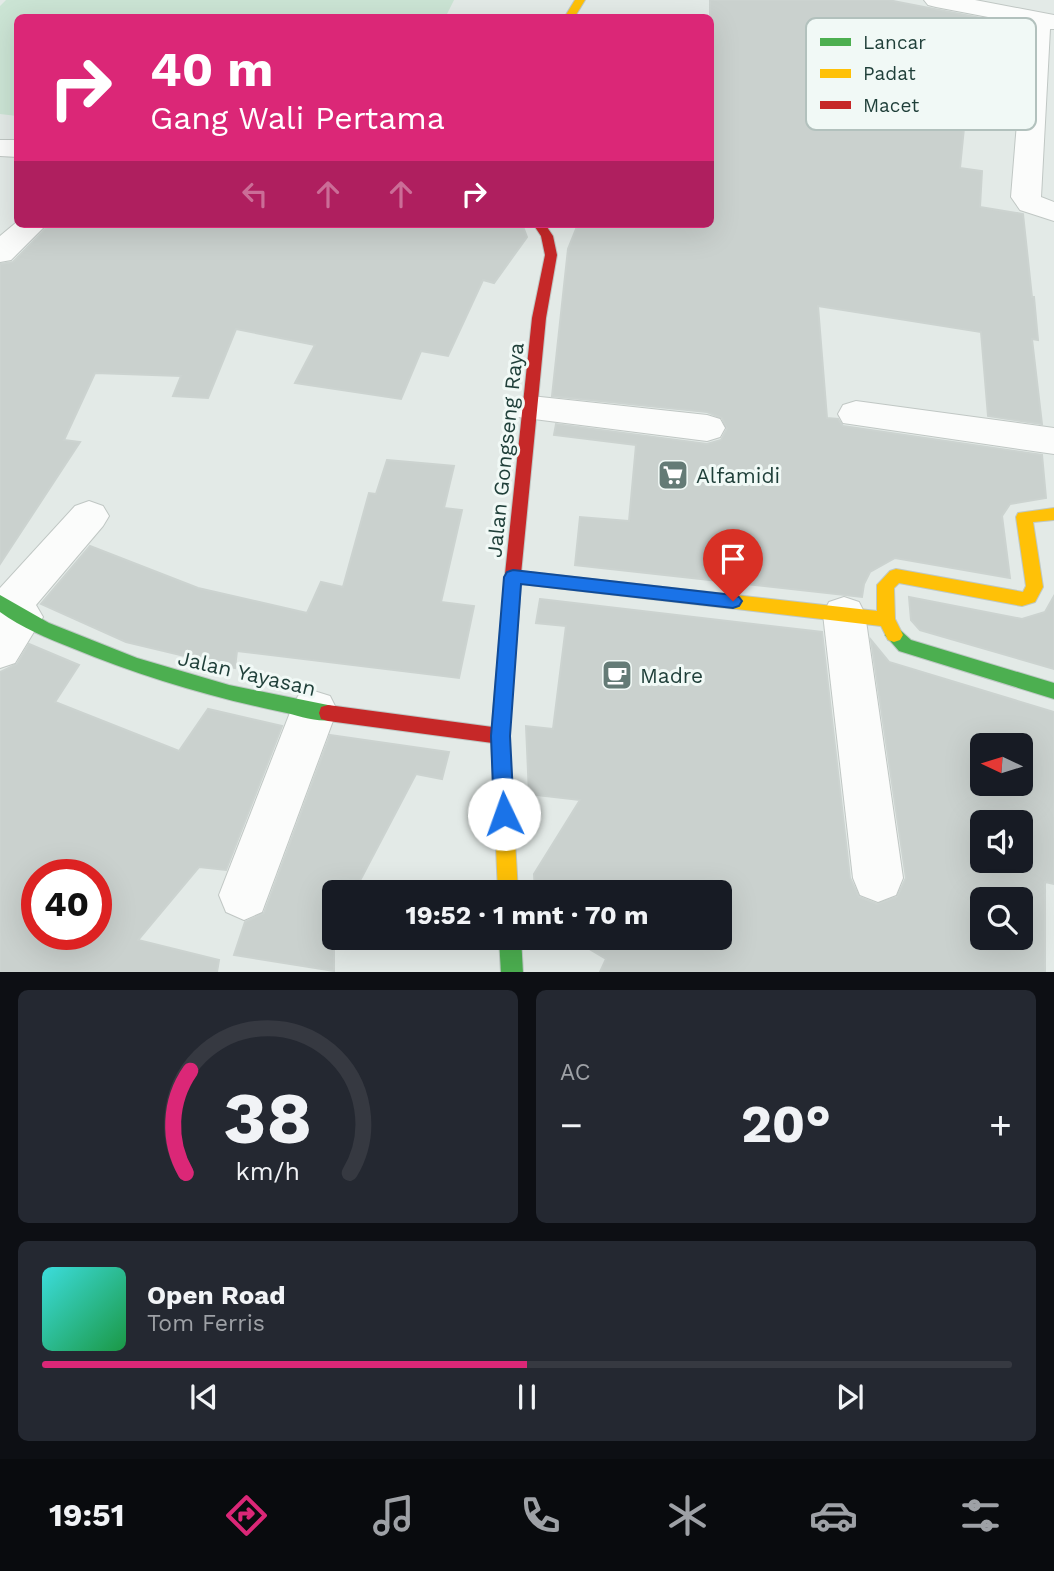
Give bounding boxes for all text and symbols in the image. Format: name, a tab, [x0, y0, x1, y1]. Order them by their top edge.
legend	[806, 18, 1036, 130]
text: Lancar	[863, 31, 926, 54]
text: 40 m	[150, 40, 273, 98]
icon: right	[35, 42, 126, 133]
text: Padat	[863, 62, 916, 85]
text: Macet	[863, 94, 919, 117]
text: Gang Wali Pertama	[150, 99, 445, 137]
icon: left	[236, 175, 274, 213]
icon: ahead	[309, 175, 347, 213]
icon: ahead	[382, 175, 420, 213]
icon: right	[455, 175, 493, 213]
street label: Jalan Gongseng Raya	[481, 341, 529, 559]
supermarket icon: Alfamidi	[656, 458, 690, 492]
place label: Alfamidi	[696, 463, 780, 488]
pin	[703, 529, 763, 601]
icon: arrive	[714, 540, 752, 578]
street label: Jalan Yayasan	[176, 645, 318, 701]
cafe icon: Madre	[600, 658, 634, 692]
place label: Madre	[640, 663, 703, 688]
north arrow	[970, 733, 1032, 796]
map controls	[970, 733, 1033, 950]
position arrow	[467, 777, 541, 851]
button: sound	[970, 810, 1033, 873]
speed limit sign: 40	[21, 859, 112, 950]
button: search	[970, 887, 1033, 950]
text: 19:52 · 1 mnt · 70 m	[405, 900, 649, 930]
text: AC	[560, 1059, 590, 1086]
text: 38	[224, 1075, 312, 1161]
text: 20°	[741, 1094, 831, 1155]
text: −	[560, 1103, 583, 1147]
text: +	[989, 1103, 1012, 1147]
text: km/h	[236, 1156, 300, 1185]
text: Open Road	[147, 1280, 285, 1310]
text: Tom Ferris	[147, 1310, 265, 1337]
icon: previous	[185, 1378, 223, 1416]
icon: pause	[508, 1378, 546, 1416]
icon: next	[831, 1378, 869, 1416]
icon: directions	[222, 1491, 271, 1540]
icon: music	[369, 1491, 418, 1540]
icon: phone	[516, 1491, 565, 1540]
icon: climate	[663, 1491, 712, 1540]
icon: car	[809, 1491, 858, 1540]
icon: filters	[956, 1491, 1005, 1540]
text: 19:51	[49, 1496, 125, 1534]

